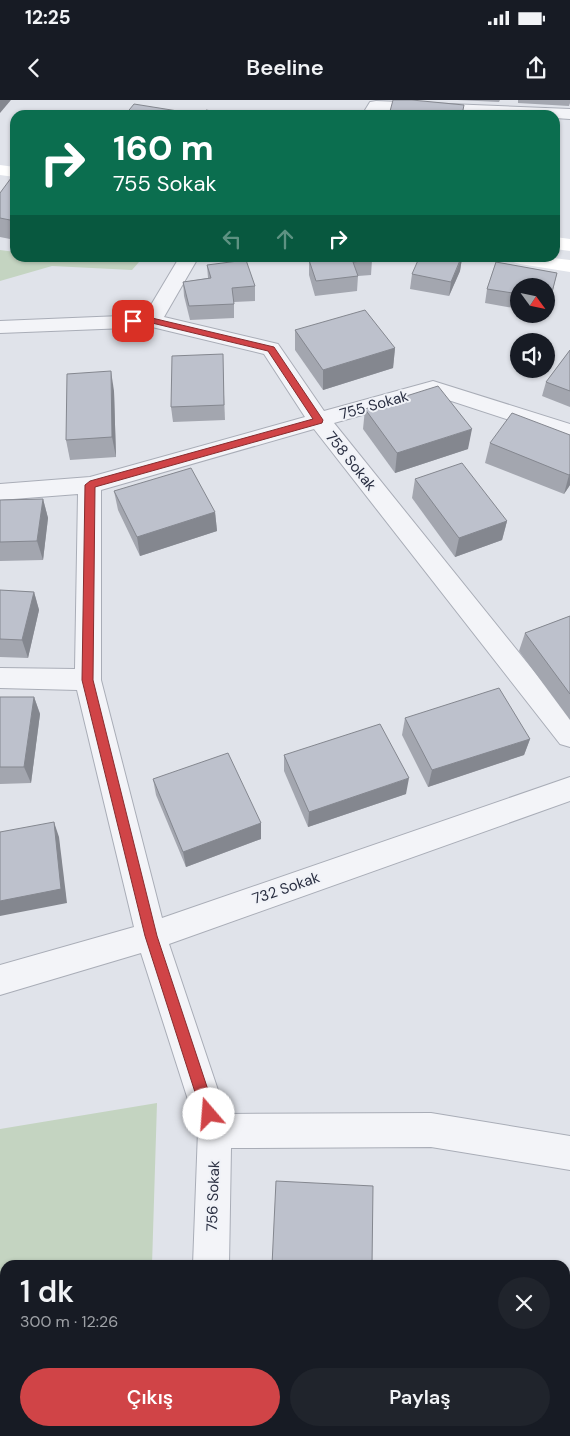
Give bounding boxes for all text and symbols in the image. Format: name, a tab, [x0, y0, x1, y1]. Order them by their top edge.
text: 12:25	[25, 5, 71, 30]
text: Beeline	[246, 53, 324, 82]
icon: back	[20, 54, 48, 82]
icon: share	[522, 54, 550, 82]
text: 160 m	[113, 125, 214, 171]
icon: right	[30, 130, 95, 195]
text: 755 Sokak	[113, 169, 217, 198]
icon: left	[218, 225, 246, 253]
icon: ahead	[271, 225, 299, 253]
icon: right	[324, 225, 352, 253]
north arrow	[510, 278, 555, 322]
map controls	[510, 278, 555, 378]
pin	[112, 300, 154, 342]
icon: arrive	[119, 307, 147, 335]
button: sound	[510, 333, 555, 378]
street label: 755 Sokak	[337, 386, 411, 424]
street label: 758 Sokak	[321, 427, 381, 495]
street label: 732 Sokak	[250, 867, 323, 909]
position arrow	[182, 1087, 234, 1139]
street label: 756 Sokak	[202, 1160, 224, 1232]
text: 1 dk	[20, 1272, 74, 1311]
button: close	[498, 1277, 550, 1329]
text: 300 m · 12:26	[20, 1311, 118, 1332]
button: Çıkış	[20, 1368, 280, 1426]
button: Paylaş	[290, 1368, 550, 1426]

